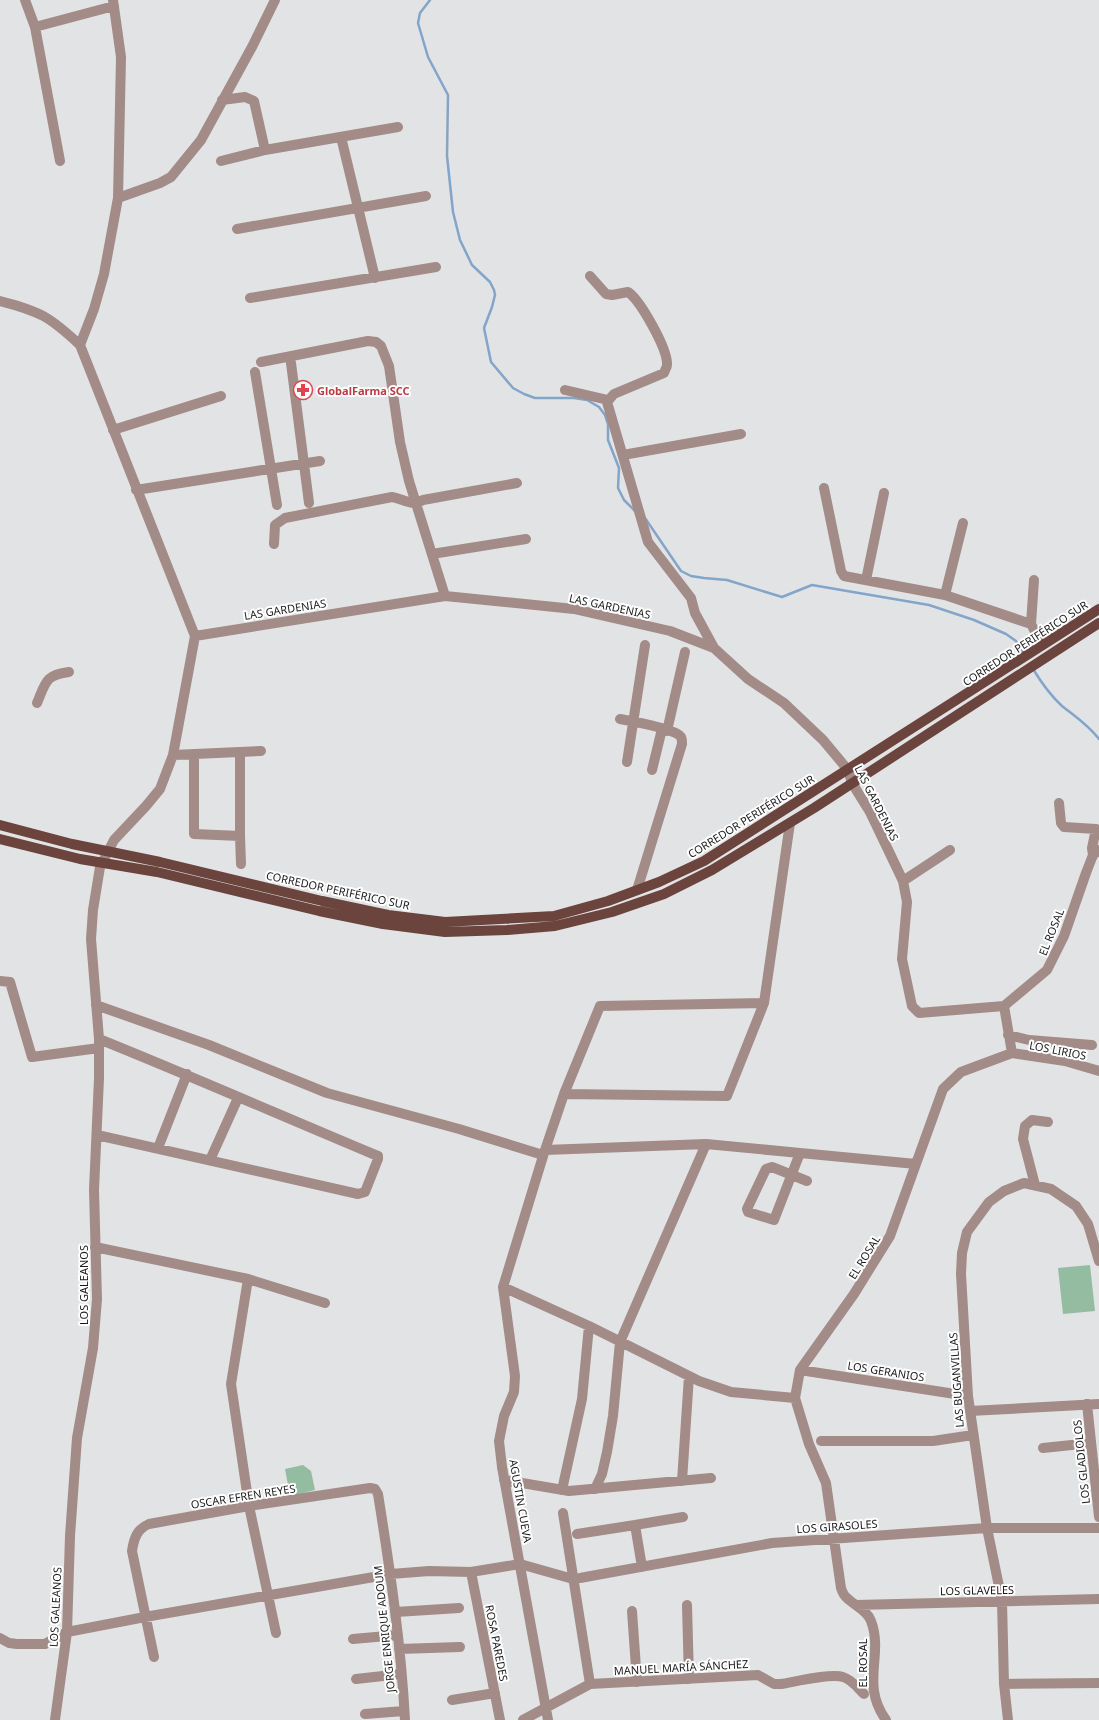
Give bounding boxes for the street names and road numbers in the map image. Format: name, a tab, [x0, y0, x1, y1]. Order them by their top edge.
street label: LAS GARDENIAS	[568, 590, 652, 622]
street label: LAS GARDENIAS	[243, 595, 327, 623]
street label: CORREDOR PERIFÉRICO SUR	[960, 597, 1091, 689]
street label: LAS GARDENIAS	[852, 763, 902, 843]
street label: CORREDOR PERIFÉRICO SUR	[685, 771, 817, 861]
street label: CORREDOR PERIFÉRICO SUR	[265, 867, 411, 913]
street label: EL ROSAL	[1035, 906, 1067, 958]
street label: LOS LIRIOS	[1028, 1037, 1088, 1063]
street label: EL ROSAL	[845, 1232, 883, 1282]
street label: LOS GALEANOS	[76, 1245, 91, 1325]
street label: LAS BUGANVILLAS	[945, 1332, 967, 1428]
street label: LOS GERANIOS	[846, 1358, 926, 1384]
street label: LOS GLADIOLOS	[1069, 1419, 1093, 1505]
street label: AGUSTIN CUEVA	[506, 1458, 536, 1545]
street label: OSCAR EFREN REYES	[190, 1480, 296, 1512]
street label: LOS GIRASOLES	[796, 1516, 878, 1536]
street label: JORGE ENRIQUE ADOUM	[370, 1565, 398, 1694]
street label: LOS GALEANOS	[45, 1567, 65, 1647]
street label: LOS GLAVELES	[940, 1582, 1014, 1598]
street label: ROSA PAREDES	[482, 1603, 512, 1683]
street label: EL ROSAL	[855, 1638, 870, 1688]
street label: MANUEL MARÍA SÁNCHEZ	[613, 1656, 749, 1678]

